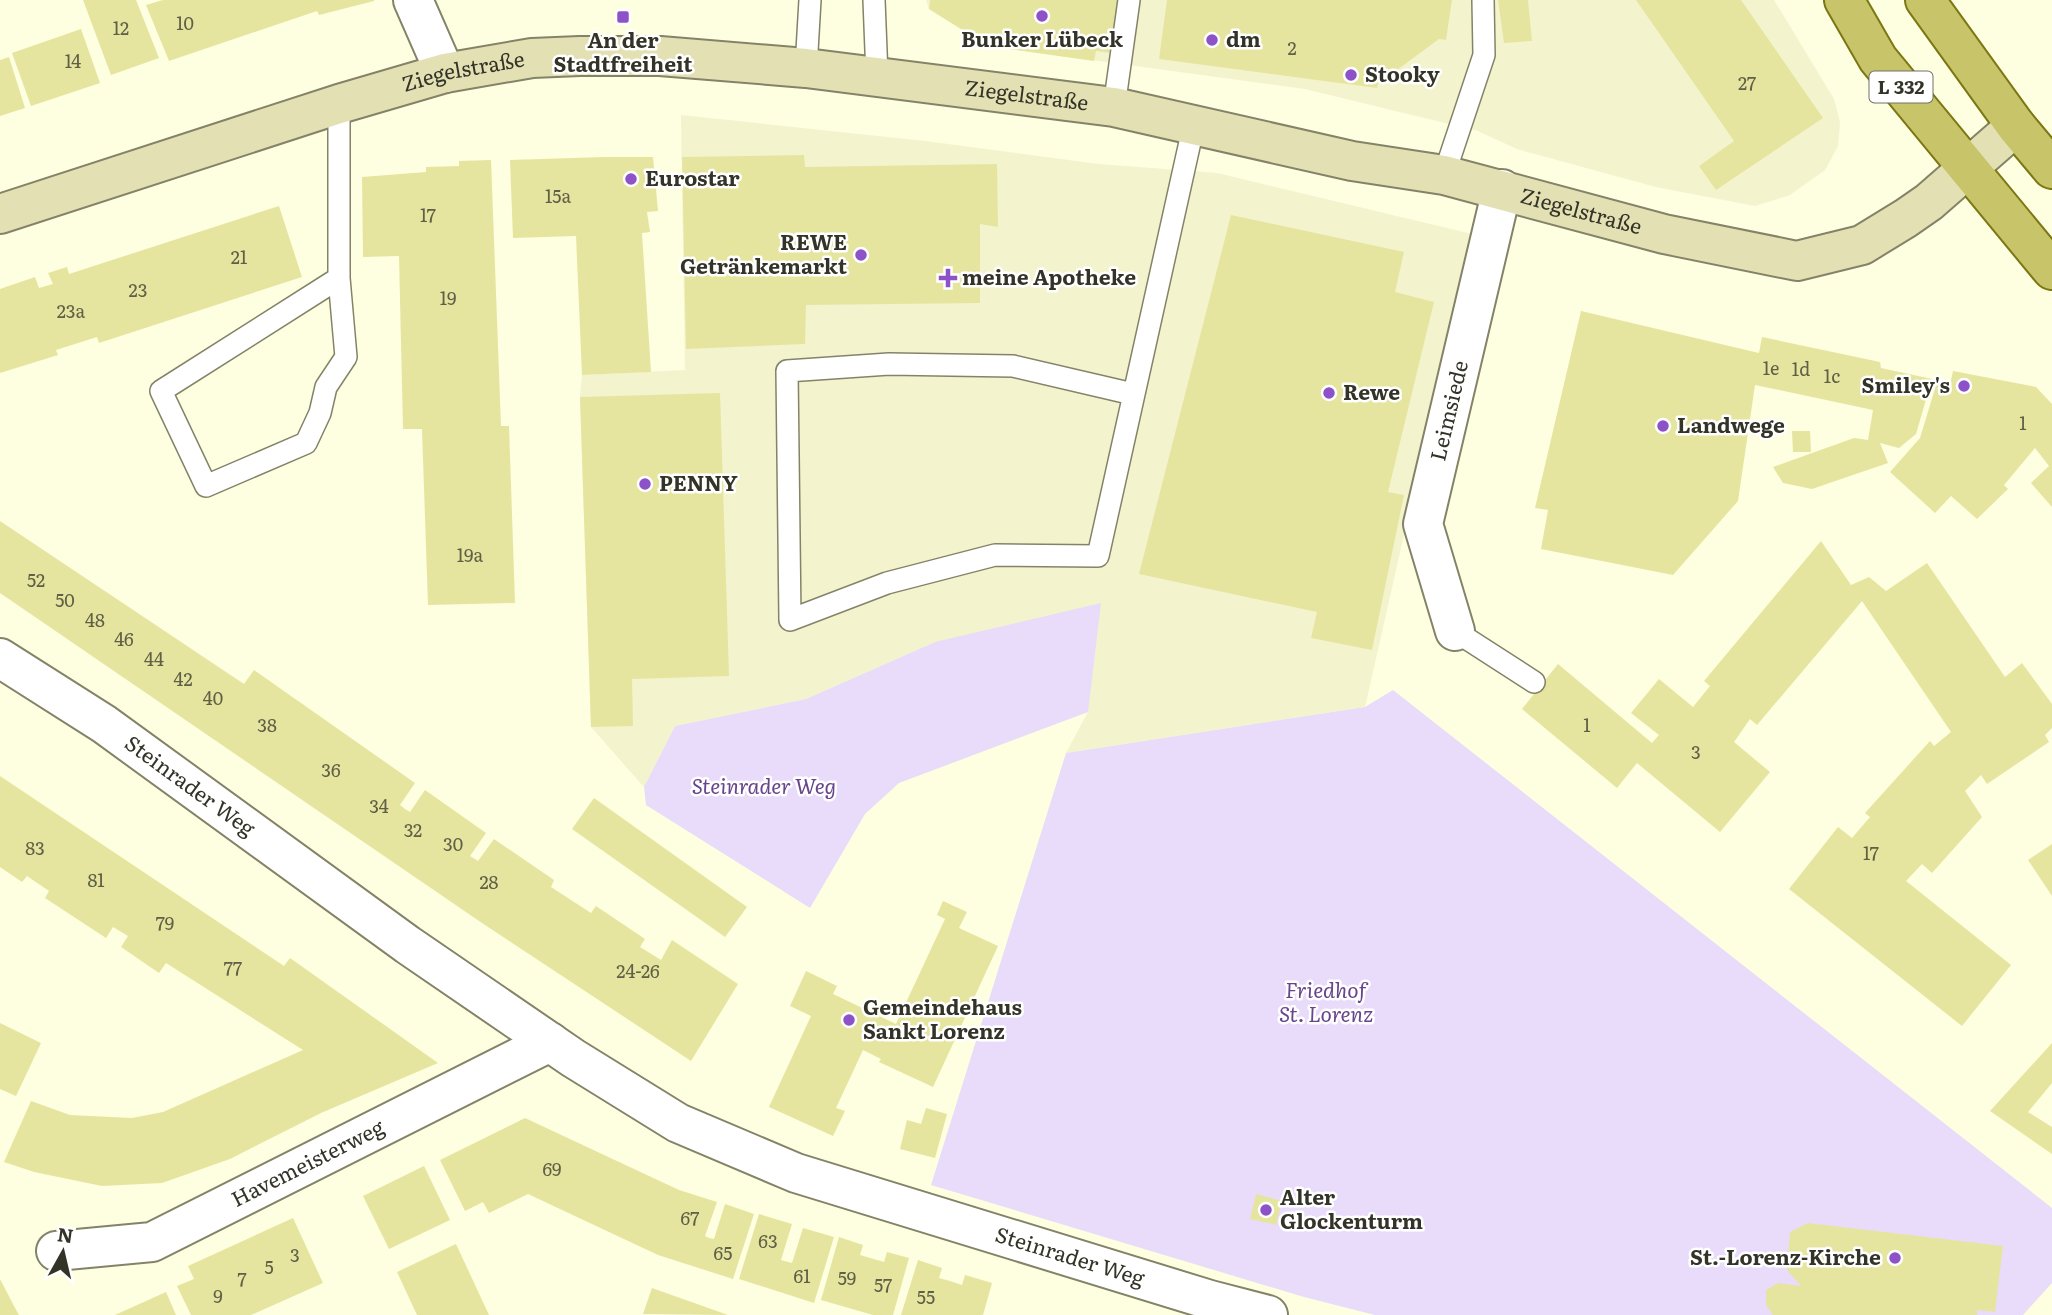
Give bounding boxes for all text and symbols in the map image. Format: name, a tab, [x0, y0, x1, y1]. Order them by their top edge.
marker: Bunker Lübeck	[1034, 8, 1050, 24]
house number: 10	[176, 9, 194, 36]
marker: An der Stadtfreiheit	[615, 9, 631, 25]
house number: 12	[113, 14, 129, 41]
place label: Bunker Lübeck	[961, 22, 1124, 53]
place label: dm	[1226, 22, 1261, 53]
place label: An der Stadtfreiheit	[554, 23, 693, 78]
marker: dm	[1204, 32, 1220, 48]
house number: 2	[1287, 34, 1297, 61]
street label: Ziegelstraße	[398, 42, 526, 98]
house number: 14	[65, 47, 81, 74]
place label: Stooky	[1365, 57, 1440, 88]
marker: Stooky	[1343, 67, 1359, 83]
house number: 27	[1738, 69, 1756, 96]
street label: Ziegelstraße	[963, 70, 1091, 117]
road number: L 332	[1870, 72, 1932, 102]
place label: Eurostar	[645, 161, 740, 192]
marker: Eurostar	[623, 171, 639, 187]
street label: Ziegelstraße	[1517, 178, 1646, 240]
house number: 15a	[545, 182, 571, 209]
house number: 17	[420, 201, 436, 228]
place label: REWE Getränkemarkt	[680, 225, 848, 280]
house number: 21	[231, 243, 247, 270]
marker: REWE Getränkemarkt	[853, 247, 869, 263]
place label: meine Apotheke	[962, 260, 1136, 291]
marker: meine Apotheke	[940, 270, 956, 286]
house number: 23	[129, 276, 147, 303]
house number: 19	[440, 284, 456, 311]
house number: 23a	[57, 297, 86, 324]
house number: 1e	[1763, 354, 1779, 381]
house number: 1d	[1792, 355, 1810, 382]
street label: Leimsiede	[1420, 357, 1474, 464]
house number: 1c	[1824, 362, 1840, 389]
place label: Smiley's	[1862, 368, 1950, 399]
place label: Rewe	[1343, 375, 1400, 406]
marker: Smiley's	[1956, 378, 1972, 394]
marker: Rewe	[1321, 385, 1337, 401]
place label: Landwege	[1677, 408, 1785, 439]
house number: 1	[2019, 409, 2027, 436]
marker: Landwege	[1655, 418, 1671, 434]
place label: PENNY	[659, 466, 738, 497]
marker: PENNY	[637, 476, 653, 492]
house number: 19a	[457, 541, 484, 568]
house number: 52	[27, 566, 45, 593]
house number: 50	[55, 586, 75, 613]
house number: 48	[85, 606, 105, 633]
house number: 46	[114, 625, 134, 652]
house number: 44	[144, 645, 164, 672]
house number: 42	[173, 665, 193, 692]
house number: 40	[203, 684, 223, 711]
house number: 38	[257, 711, 277, 738]
house number: 1	[1583, 711, 1591, 738]
street label: Steinrader Weg	[119, 726, 263, 842]
house number: 3	[1691, 738, 1701, 765]
house number: 36	[321, 756, 341, 783]
park label: Steinrader Weg	[692, 769, 836, 800]
house number: 34	[369, 792, 389, 819]
house number: 32	[404, 816, 422, 843]
house number: 30	[443, 830, 463, 857]
house number: 83	[25, 834, 45, 861]
house number: 17	[1863, 839, 1879, 866]
house number: 81	[87, 866, 105, 893]
house number: 28	[479, 868, 499, 895]
house number: 79	[156, 909, 174, 936]
house number: 77	[224, 954, 242, 981]
house number: 24-26	[616, 957, 660, 984]
park label: Friedhof St. Lorenz	[1279, 973, 1373, 1028]
place label: Gemeindehaus Sankt Lorenz	[863, 990, 1022, 1045]
marker: Gemeindehaus Sankt Lorenz	[841, 1012, 857, 1028]
street label: Havemeisterweg	[225, 1110, 389, 1213]
house number: 69	[542, 1155, 562, 1182]
place label: Alter Glockenturm	[1280, 1180, 1423, 1235]
marker: Alter Glockenturm	[1258, 1202, 1274, 1218]
house number: 67	[681, 1204, 699, 1231]
north arrow	[28, 1217, 98, 1287]
street label: Steinrader Weg	[992, 1217, 1149, 1292]
text: N	[56, 1219, 75, 1249]
house number: 63	[758, 1227, 778, 1254]
house number: 65	[714, 1239, 732, 1266]
place label: St.-Lorenz-Kirche	[1690, 1240, 1881, 1271]
house number: 3	[290, 1241, 300, 1268]
marker: St.-Lorenz-Kirche	[1887, 1250, 1903, 1266]
house number: 5	[264, 1253, 274, 1280]
house number: 61	[794, 1262, 811, 1289]
house number: 59	[838, 1264, 856, 1291]
house number: 7	[237, 1265, 247, 1292]
house number: 57	[874, 1271, 892, 1298]
house number: 9	[213, 1282, 223, 1309]
house number: 55	[917, 1283, 935, 1310]

